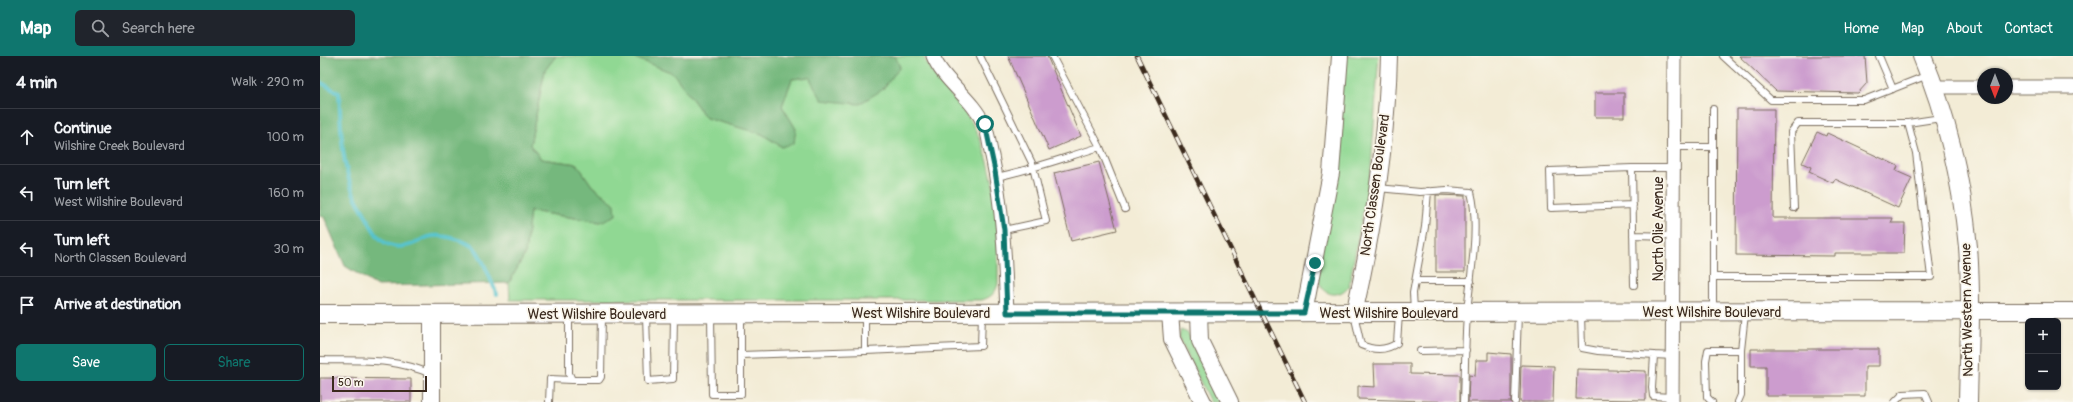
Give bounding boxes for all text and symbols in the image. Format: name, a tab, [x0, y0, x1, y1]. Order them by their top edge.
search box	[75, 10, 355, 46]
text: Map	[20, 16, 51, 40]
icon: search	[89, 17, 111, 39]
text: Search here	[121, 19, 195, 38]
text: Home	[1844, 20, 1879, 37]
text: Map	[1901, 20, 1924, 37]
text: About	[1946, 20, 1982, 37]
text: Contact	[2004, 20, 2053, 37]
north arrow	[1977, 68, 2013, 104]
text: 4 min	[16, 72, 57, 93]
text: Walk · 290 m	[231, 74, 304, 90]
street label: North Classen Boulevard	[1357, 113, 1393, 257]
route start	[976, 115, 994, 133]
text: Continue	[54, 119, 112, 138]
icon: ahead	[16, 126, 38, 148]
text: 100 m	[267, 129, 304, 145]
text: Wilshire Creek Boulevard	[54, 138, 185, 154]
text: Turn left	[54, 175, 110, 194]
street label: North Olie Avenue	[1650, 176, 1667, 281]
icon: left	[16, 182, 38, 204]
text: 160 m	[268, 185, 304, 201]
text: West Wilshire Boulevard	[54, 194, 183, 210]
text: Turn left	[54, 231, 110, 250]
icon: left	[16, 238, 38, 260]
text: 30 m	[274, 241, 304, 257]
street label: North Western Avenue	[1957, 243, 1977, 377]
text: North Classen Boulevard	[54, 250, 187, 266]
route end	[1306, 254, 1324, 272]
icon: arrive	[16, 294, 38, 316]
text: Arrive at destination	[54, 295, 181, 314]
street label: West Wilshire Boulevard	[1643, 304, 1782, 321]
street label: West Wilshire Boulevard	[852, 305, 991, 322]
street label: West Wilshire Boulevard	[1320, 305, 1459, 322]
street label: West Wilshire Boulevard	[528, 306, 667, 323]
map controls	[2025, 318, 2061, 390]
button: +	[2025, 318, 2061, 354]
button: Save	[16, 344, 156, 381]
button: Share	[164, 344, 304, 381]
button: −	[2025, 354, 2061, 390]
scale bar	[332, 374, 427, 393]
text: 50 m	[338, 376, 364, 389]

